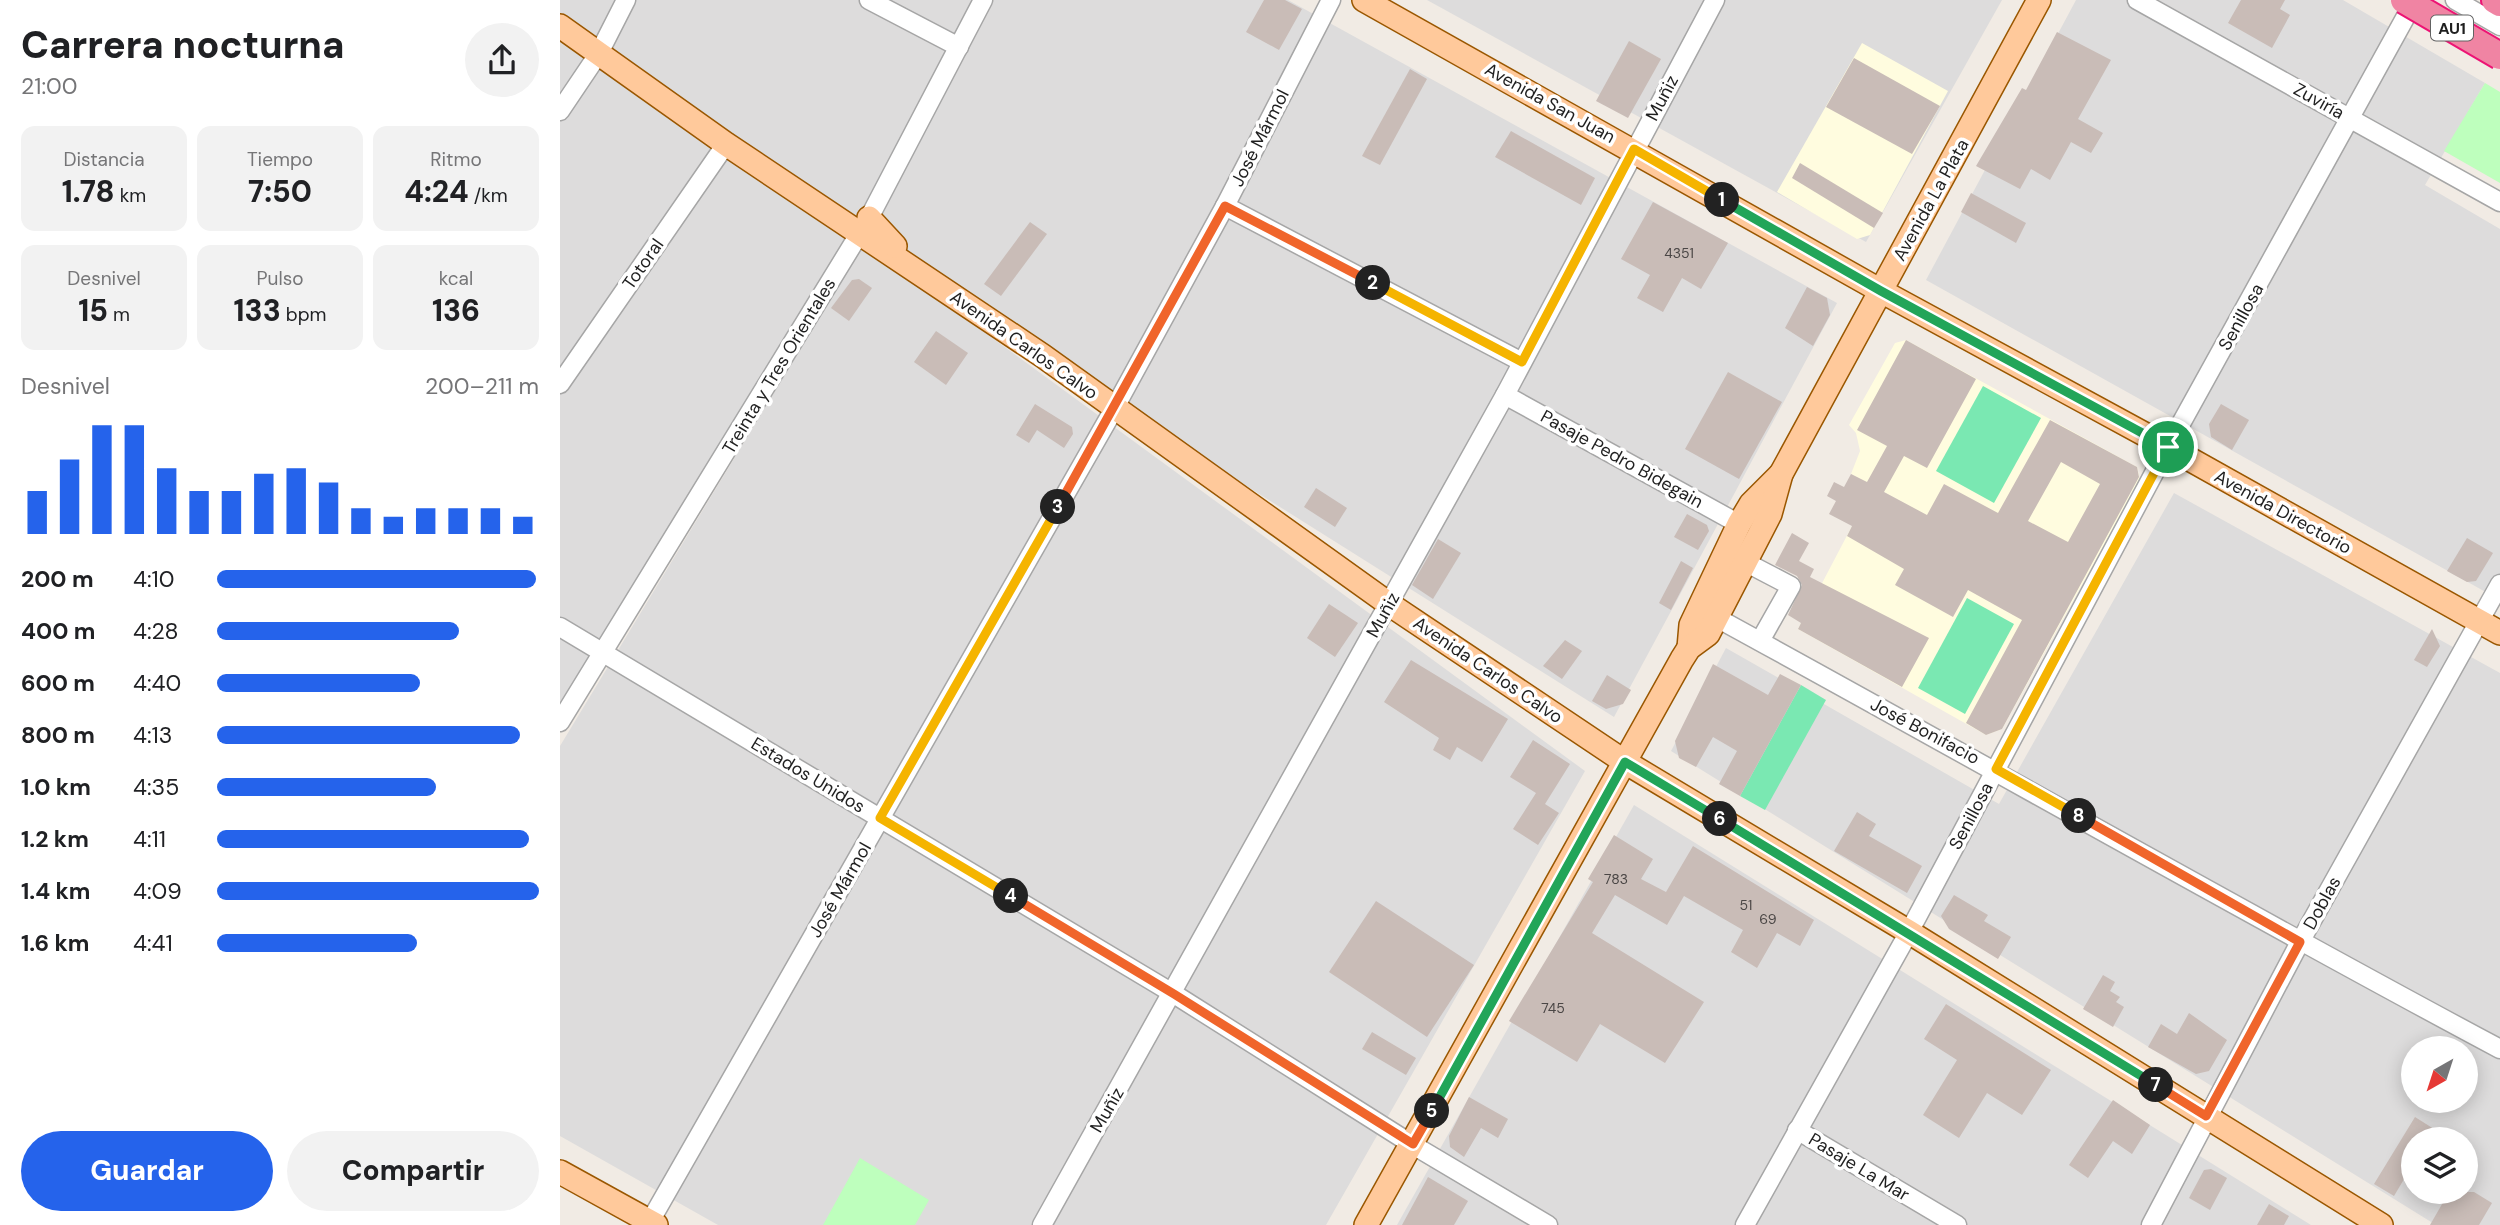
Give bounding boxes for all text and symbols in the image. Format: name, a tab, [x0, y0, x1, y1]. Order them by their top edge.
road number: AU1	[2431, 16, 2473, 40]
text: Carrera nocturna	[21, 20, 344, 70]
button: share	[465, 23, 539, 97]
street label: Avenida San Juan	[1480, 57, 1620, 149]
text: 21:00	[21, 71, 78, 101]
street label: Muñiz	[1640, 71, 1684, 125]
street label: Zuviría	[2289, 77, 2349, 125]
street label: José Mármol	[1225, 85, 1295, 191]
street label: Avenida La Plata	[1888, 135, 1974, 265]
text: Distancia	[63, 147, 145, 172]
text: Tiempo	[247, 147, 313, 172]
text: Ritmo	[430, 147, 482, 172]
text: 1.78	[62, 172, 115, 211]
text: 7:50	[248, 172, 312, 211]
text: 4:24	[404, 172, 469, 211]
pin: 1	[1704, 182, 1740, 218]
text: km	[115, 183, 146, 208]
text: /km	[469, 183, 508, 208]
text: 1	[1718, 187, 1725, 212]
street label: Totoral	[617, 234, 669, 294]
house number: 4351	[1664, 244, 1694, 262]
text: Desnivel	[67, 266, 141, 291]
text: Pulso	[257, 266, 303, 291]
text: kcal	[439, 266, 473, 291]
pin: 2	[1356, 266, 1390, 300]
text: 2	[1367, 270, 1378, 295]
street label: Treinta y Tres Orientales	[717, 273, 841, 459]
street label: Senillosa	[2213, 279, 2269, 355]
street label: Avenida Carlos Calvo	[945, 285, 1103, 405]
text: 15	[78, 291, 108, 330]
text: 133	[233, 291, 281, 330]
text: 136	[432, 291, 480, 330]
text: m	[108, 302, 130, 327]
text: bpm	[281, 302, 327, 327]
text: Desnivel	[21, 371, 110, 401]
text: 200–211 m	[425, 371, 539, 401]
street label: Pasaje Pedro Bidegain	[1536, 404, 1708, 514]
pin	[2138, 417, 2198, 477]
icon: arrive	[2149, 428, 2187, 466]
street label: Avenida Directorio	[2210, 464, 2356, 560]
pin: 3	[1040, 490, 1076, 524]
text: 3	[1052, 494, 1063, 519]
text: 200 m	[21, 564, 94, 594]
text: 4:10	[133, 564, 175, 594]
street label: Muñiz	[1361, 588, 1405, 642]
street label: Avenida Carlos Calvo	[1409, 611, 1567, 729]
text: 400 m	[21, 616, 95, 646]
text: 4:28	[133, 616, 178, 646]
text: 600 m	[21, 668, 95, 698]
text: 4:40	[133, 668, 181, 698]
street label: José Bonifacio	[1866, 692, 1984, 770]
text: 800 m	[21, 720, 95, 750]
text: 4:13	[133, 720, 172, 750]
street label: Estados Unidos	[747, 732, 869, 818]
text: 1.0 km	[21, 772, 91, 802]
text: 4:35	[133, 772, 179, 802]
street label: Senillosa	[1943, 778, 1999, 854]
pin: 8	[2062, 798, 2096, 834]
pin: 6	[1702, 802, 1738, 836]
text: 8	[2072, 803, 2085, 828]
text: 6	[1713, 806, 1726, 831]
text: 1.2 km	[21, 824, 89, 854]
text: 4:11	[133, 824, 166, 854]
street label: José Mármol	[803, 838, 877, 942]
house number: 783	[1604, 870, 1628, 888]
street label: Doblas	[2298, 872, 2346, 934]
text: 1.4 km	[21, 876, 90, 906]
text: 4:09	[133, 876, 182, 906]
pin: 4	[994, 878, 1028, 914]
text: 4	[1004, 883, 1017, 908]
house number: 51	[1740, 896, 1752, 914]
house number: 69	[1759, 910, 1777, 928]
text: 1.6 km	[21, 928, 89, 958]
text: 4:41	[133, 928, 173, 958]
house number: 745	[1541, 999, 1565, 1017]
north arrow	[2401, 1036, 2478, 1113]
map controls	[2401, 1036, 2478, 1204]
pin: 7	[2138, 1068, 2174, 1102]
text: 7	[2150, 1072, 2161, 1097]
street label: Muñiz	[1085, 1083, 1129, 1137]
pin: 5	[1414, 1094, 1450, 1128]
text: 5	[1426, 1098, 1437, 1123]
street label: Pasaje La Mar	[1804, 1127, 1914, 1207]
button: layers	[2401, 1127, 2478, 1204]
button: Guardar	[21, 1131, 273, 1211]
button: Compartir	[287, 1131, 539, 1211]

